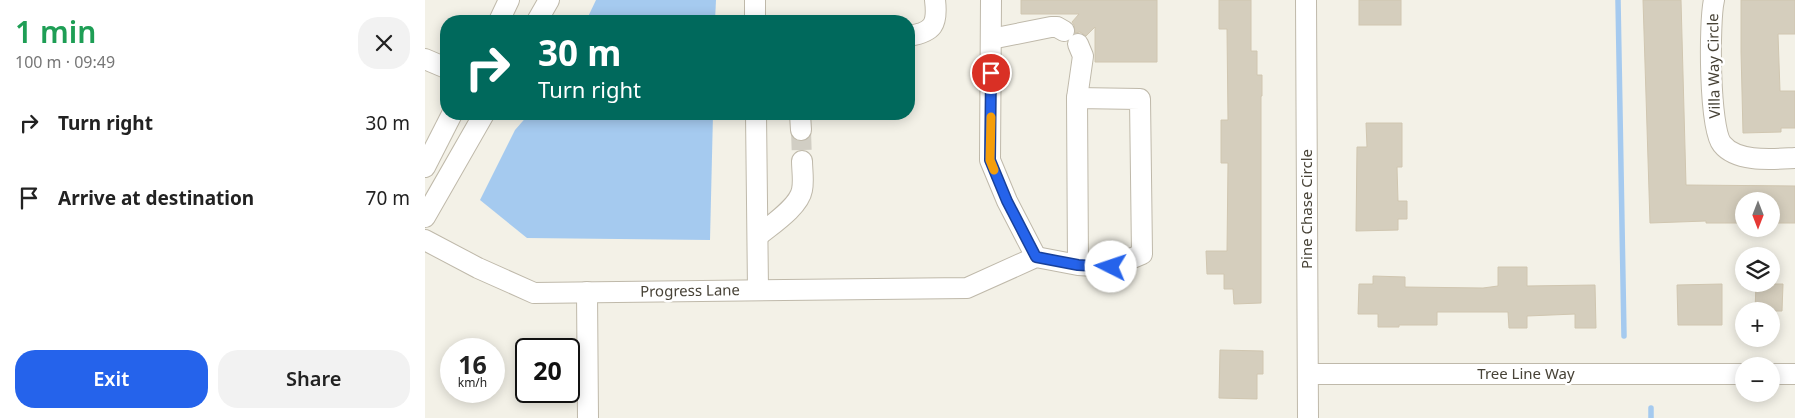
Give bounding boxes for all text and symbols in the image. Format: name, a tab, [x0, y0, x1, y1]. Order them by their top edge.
text: 1 min	[15, 11, 96, 52]
street label: Villa Way Circle	[1702, 13, 1724, 119]
button: close	[358, 17, 410, 69]
text: 30 m	[538, 29, 621, 76]
icon: right	[455, 35, 520, 100]
text: 100 m · 09:49	[15, 51, 115, 73]
pin	[970, 52, 1012, 94]
icon: arrive	[977, 59, 1005, 87]
text: Turn right	[538, 74, 641, 104]
icon: right	[15, 109, 43, 137]
text: Turn right	[58, 110, 153, 136]
text: 30 m	[366, 110, 410, 136]
street label: Pine Chase Circle	[1296, 149, 1316, 269]
icon: arrive	[15, 184, 43, 212]
text: Arrive at destination	[58, 185, 254, 211]
text: 70 m	[366, 185, 410, 211]
north arrow	[1735, 192, 1780, 238]
map controls	[1735, 192, 1780, 402]
position arrow	[1084, 240, 1136, 292]
button: layers	[1735, 247, 1780, 292]
street label: Progress Lane	[640, 279, 740, 301]
button: +	[1735, 302, 1780, 347]
speed limit sign: 20	[515, 338, 580, 403]
text: 16	[458, 347, 487, 381]
button: Exit	[15, 350, 208, 408]
button: Share	[218, 350, 410, 408]
button: −	[1735, 357, 1780, 402]
street label: Tree Line Way	[1477, 363, 1575, 383]
text: km/h	[458, 374, 487, 391]

